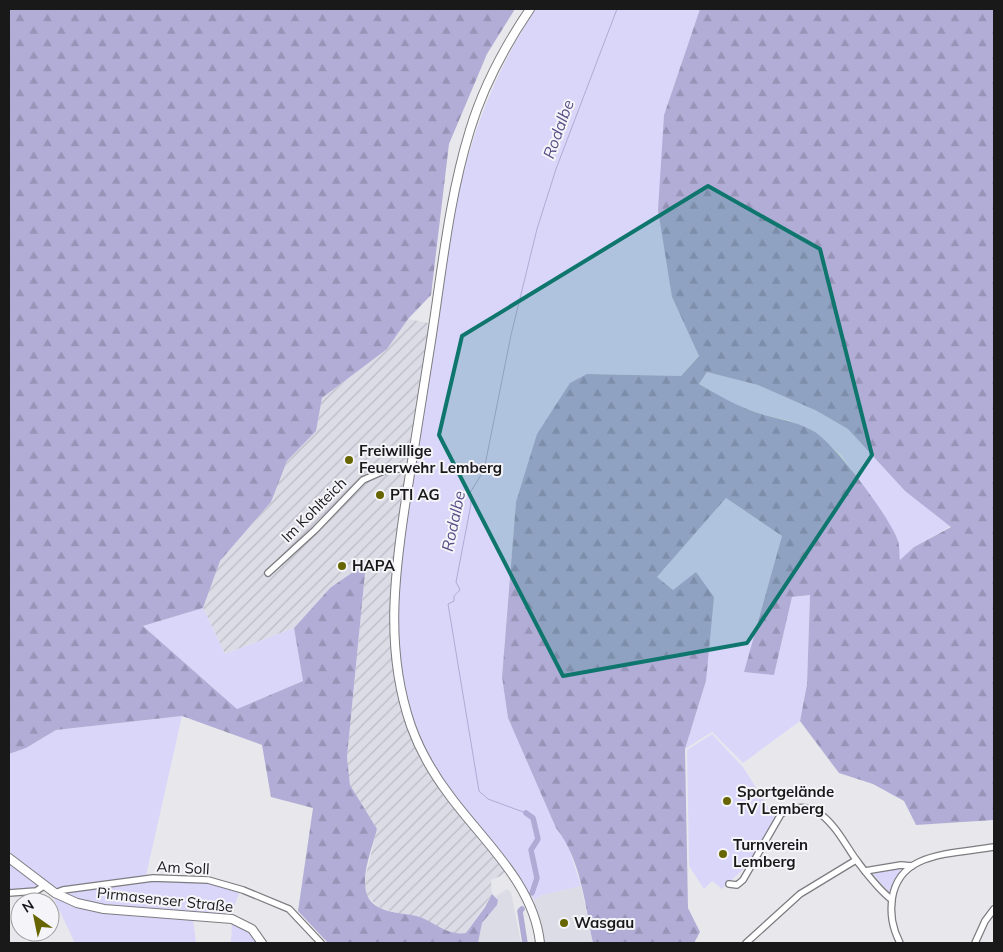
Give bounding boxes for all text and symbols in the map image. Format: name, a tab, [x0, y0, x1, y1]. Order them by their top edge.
water label: Rodalbe	[538, 96, 578, 161]
place label: Freiwillige Feuerwehr Lemberg	[359, 441, 502, 477]
marker: Freiwillige Feuerwehr Lemberg	[343, 454, 355, 466]
street label: Im Kohlteich	[277, 473, 350, 546]
place label: PTI AG	[390, 485, 440, 504]
marker: PTI AG	[374, 489, 386, 501]
water label: Rodalbe	[437, 489, 469, 553]
place label: HAPA	[352, 556, 396, 575]
marker: HAPA	[336, 560, 348, 572]
place label: Sportgelände TV Lemberg	[737, 782, 834, 818]
marker: Sportgelände TV Lemberg	[721, 795, 733, 807]
place label: Turnverein Lemberg	[733, 835, 808, 871]
marker: Turnverein Lemberg	[717, 848, 729, 860]
street label: Am Soll	[156, 857, 210, 878]
street label: Pirmasenser Straße	[96, 883, 234, 916]
north arrow	[10, 892, 60, 942]
text: N	[19, 896, 37, 917]
place label: Wasgau	[574, 913, 634, 932]
marker: Wasgau	[558, 917, 570, 929]

